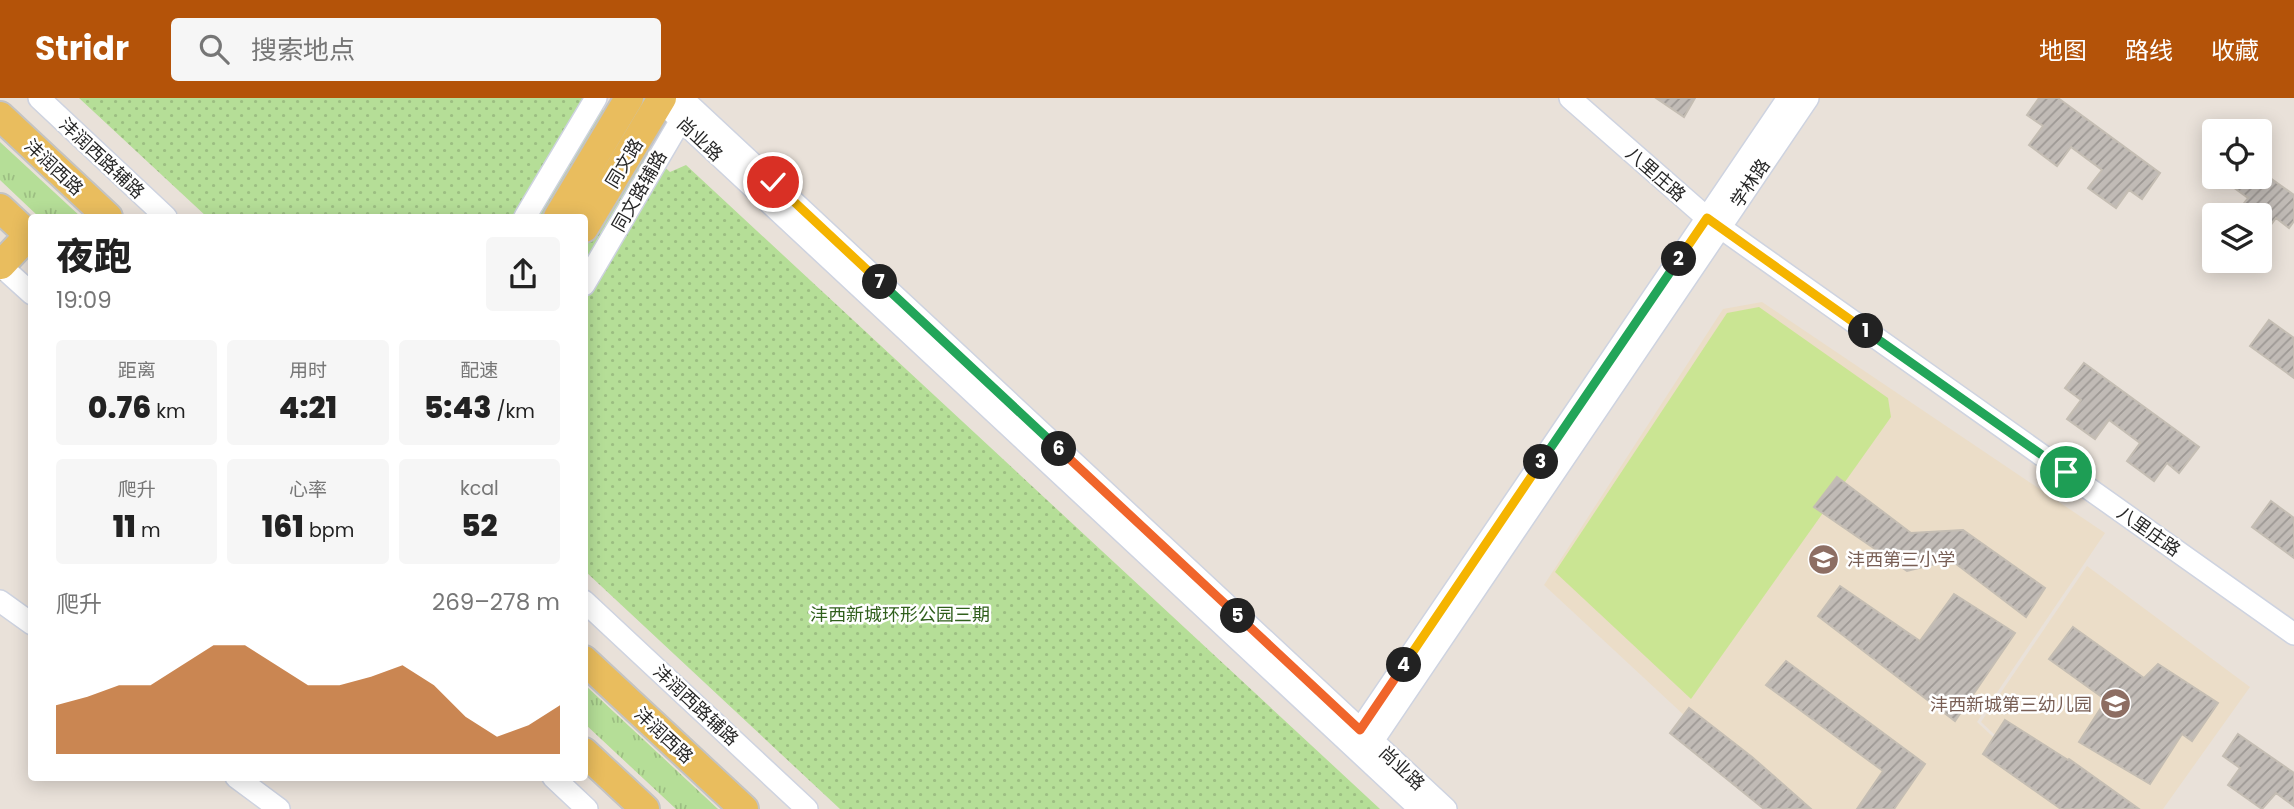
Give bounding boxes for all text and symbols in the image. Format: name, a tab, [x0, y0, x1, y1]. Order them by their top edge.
search box	[171, 18, 661, 81]
text: Stridr	[35, 25, 129, 72]
icon: search	[195, 30, 233, 68]
text: 搜索地点	[251, 32, 355, 68]
text: 地图	[2039, 34, 2087, 67]
text: 路线	[2125, 34, 2173, 67]
text: 收藏	[2211, 34, 2259, 67]
street label: 尚业路	[672, 111, 728, 167]
street label: 沣润西路辅路	[55, 113, 149, 203]
map controls	[2202, 119, 2272, 273]
button: locate	[2202, 119, 2272, 189]
street label: 同文路	[599, 133, 649, 193]
street label: 沣润西路	[20, 135, 88, 199]
street label: 八里庄路	[1621, 141, 1691, 207]
street label: 同文路辅路	[606, 146, 672, 236]
pin	[743, 152, 803, 212]
street label: 学林路	[1725, 154, 1775, 212]
icon: check	[754, 163, 792, 201]
button: layers	[2202, 203, 2272, 273]
text: 夜跑	[56, 230, 132, 283]
button: share	[486, 237, 560, 311]
pin: 2	[1662, 242, 1696, 276]
text: 2	[1673, 245, 1684, 272]
pin: 7	[862, 264, 898, 300]
text: 7	[874, 268, 885, 295]
text: 19:09	[56, 284, 112, 316]
pin: 1	[1848, 314, 1884, 348]
text: 1	[1862, 317, 1869, 344]
text: 距离	[118, 357, 156, 384]
text: 用时	[289, 357, 327, 384]
text: 配速	[460, 357, 498, 384]
text: 0.76	[88, 386, 151, 429]
text: 4:21	[279, 386, 337, 429]
text: 5:43	[424, 386, 491, 429]
text: km	[151, 398, 186, 425]
text: /km	[491, 398, 535, 425]
pin: 6	[1042, 432, 1076, 466]
text: 6	[1052, 435, 1065, 462]
pin	[2036, 442, 2096, 502]
pin: 3	[1524, 444, 1558, 480]
text: 3	[1535, 448, 1546, 475]
icon: arrive	[2047, 453, 2085, 491]
text: kcal	[460, 475, 499, 502]
text: 爬升	[118, 476, 156, 503]
text: 心率	[289, 476, 327, 503]
street label: 八里庄路	[2112, 500, 2186, 562]
text: 52	[461, 504, 498, 547]
text: 11	[113, 505, 136, 548]
text: 161	[262, 505, 304, 548]
text: m	[136, 517, 161, 544]
text: bpm	[304, 517, 354, 544]
school or university icon: 沣西第三小学	[1807, 542, 1841, 576]
place label: 沣西第三小学	[1847, 547, 1955, 572]
text: 269–278 m	[432, 586, 560, 618]
text: 爬升	[56, 588, 102, 620]
pin: 5	[1220, 598, 1256, 634]
park label: 沣西新城环形公园三期	[810, 602, 990, 627]
text: 5	[1231, 602, 1244, 629]
pin: 4	[1386, 648, 1422, 682]
text: 4	[1397, 651, 1410, 678]
street label: 沣润西路辅路	[649, 660, 743, 750]
school or university icon: 沣西新城第三幼儿园	[2098, 687, 2132, 721]
place label: 沣西新城第三幼儿园	[1930, 692, 2092, 717]
street label: 沣润西路	[630, 703, 698, 767]
street label: 尚业路	[1374, 740, 1430, 796]

